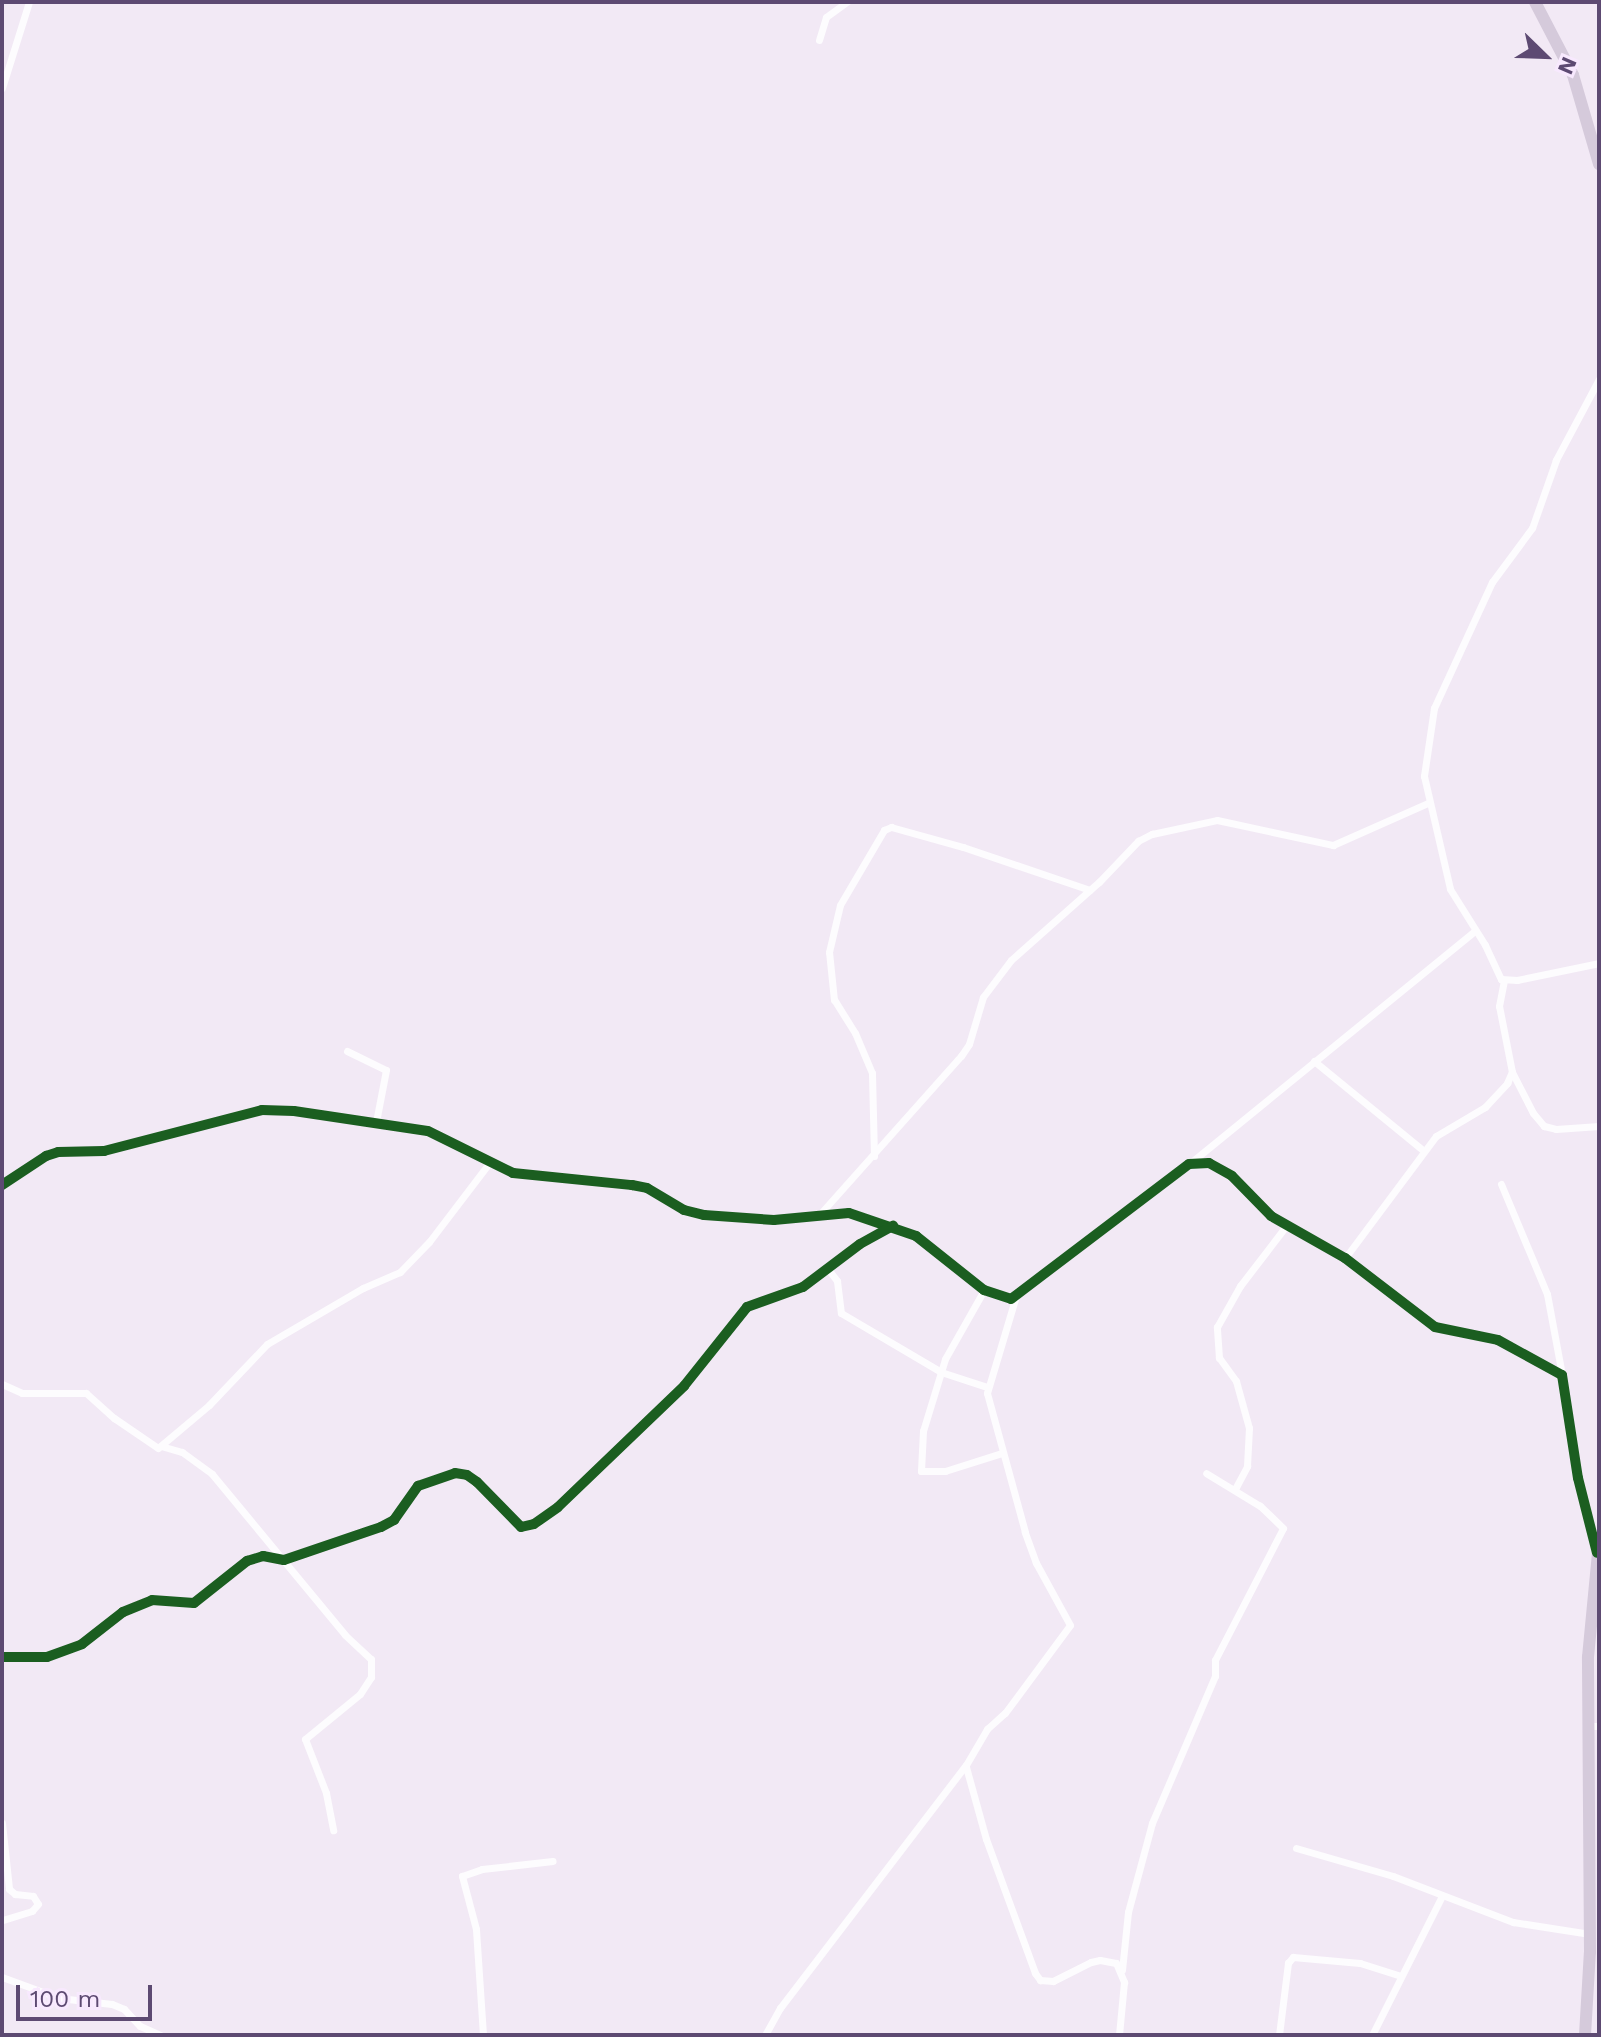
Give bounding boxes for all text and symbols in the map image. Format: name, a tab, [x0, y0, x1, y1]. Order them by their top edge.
north arrow	[1505, 16, 1585, 96]
text: N	[1553, 53, 1582, 78]
scale bar	[20, 1969, 156, 2019]
text: 100 m	[30, 1985, 100, 2013]

